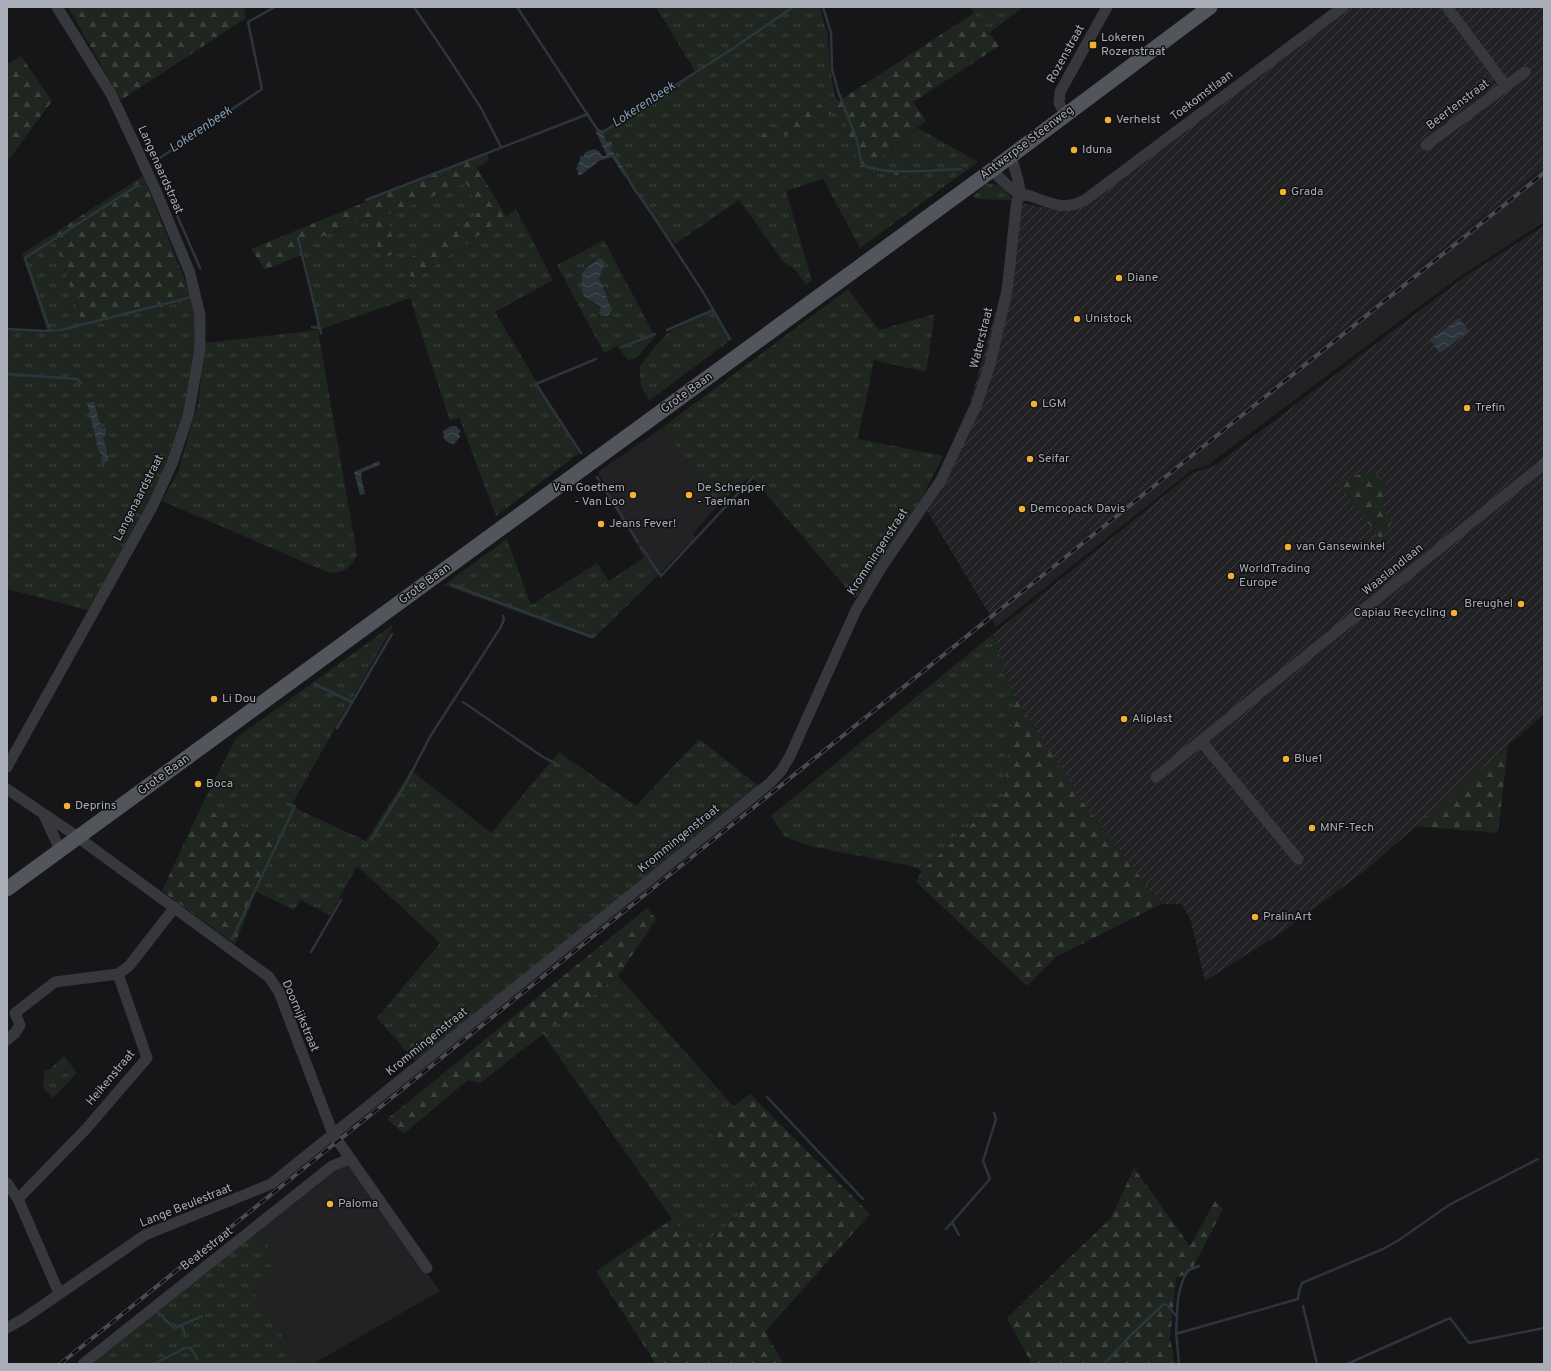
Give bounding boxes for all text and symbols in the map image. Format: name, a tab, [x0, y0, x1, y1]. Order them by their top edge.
street label: Rozenstraat	[1043, 22, 1089, 86]
place label: Lokeren Rozenstraat	[1101, 30, 1166, 60]
marker: Lokeren Rozenstraat	[1088, 40, 1098, 50]
street label: Toekomstlaan	[1167, 67, 1237, 125]
street label: Beertenstraat	[1423, 76, 1493, 134]
water label: Lokerenbeek	[609, 78, 679, 131]
street label: Antwerpse Steenweg	[977, 102, 1077, 184]
water label: Lokerenbeek	[166, 103, 236, 157]
place label: Verhelst	[1116, 112, 1160, 128]
marker: Verhelst	[1103, 115, 1113, 125]
street label: Langenaardstraat	[133, 123, 187, 217]
place label: Iduna	[1082, 142, 1112, 158]
marker: Iduna	[1069, 145, 1079, 155]
place label: Grada	[1291, 184, 1323, 200]
marker: Grada	[1278, 187, 1288, 197]
place label: Diane	[1127, 270, 1158, 286]
marker: Diane	[1114, 273, 1124, 283]
street label: Waterstraat	[967, 306, 997, 370]
place label: Unistock	[1085, 311, 1132, 327]
marker: Unistock	[1072, 314, 1082, 324]
street label: Grote Baan	[658, 369, 716, 417]
place label: LGM	[1042, 396, 1066, 412]
marker: LGM	[1029, 399, 1039, 409]
place label: Trefin	[1475, 400, 1505, 416]
marker: Trefin	[1462, 403, 1472, 413]
place label: Seifar	[1038, 451, 1070, 467]
street label: Langenaardstraat	[110, 452, 168, 544]
marker: Seifar	[1025, 454, 1035, 464]
place label: Van Goethem - Van Loo	[553, 480, 625, 510]
place label: De Schepper - Taelman	[697, 480, 766, 510]
marker: Van Goethem - Van Loo	[628, 490, 638, 500]
marker: De Schepper - Taelman	[684, 490, 694, 500]
place label: Demcopack Davis	[1030, 501, 1125, 517]
marker: Demcopack Davis	[1017, 504, 1027, 514]
street label: Krommingenstraat	[844, 506, 912, 598]
place label: Jeans Fever!	[609, 516, 676, 532]
marker: Jeans Fever!	[596, 519, 606, 529]
place label: van Gansewinkel	[1296, 539, 1385, 555]
street label: Waaslandlaan	[1359, 540, 1427, 600]
marker: van Gansewinkel	[1283, 542, 1293, 552]
street label: Grote Baan	[396, 560, 454, 608]
place label: WorldTrading Europe	[1239, 561, 1310, 591]
marker: WorldTrading Europe	[1226, 571, 1236, 581]
place label: Breughel	[1464, 596, 1513, 612]
marker: Breughel	[1516, 599, 1526, 609]
place label: Capiau Recycling	[1353, 605, 1446, 621]
marker: Capiau Recycling	[1449, 608, 1459, 618]
place label: Li Dou	[222, 691, 256, 707]
marker: Li Dou	[209, 694, 219, 704]
place label: Aliplast	[1132, 711, 1173, 727]
marker: Aliplast	[1119, 714, 1129, 724]
street label: Grote Baan	[135, 751, 193, 799]
place label: Blue1	[1294, 751, 1323, 767]
marker: Blue1	[1281, 754, 1291, 764]
place label: Boca	[206, 776, 233, 792]
marker: Boca	[193, 779, 203, 789]
place label: Deprins	[75, 798, 116, 814]
marker: Deprins	[62, 801, 72, 811]
street label: Krommingenstraat	[635, 801, 723, 877]
place label: MNF-Tech	[1320, 820, 1374, 836]
marker: MNF-Tech	[1307, 823, 1317, 833]
place label: PralinArt	[1263, 909, 1312, 925]
marker: PralinArt	[1250, 912, 1260, 922]
street label: Doornijkstraat	[278, 978, 322, 1054]
street label: Krommingenstraat	[383, 1004, 471, 1080]
street label: Heikenstraat	[83, 1047, 139, 1109]
street label: Lange Beulestraat	[138, 1180, 234, 1232]
place label: Paloma	[338, 1196, 378, 1212]
marker: Paloma	[325, 1199, 335, 1209]
street label: Beatestraat	[178, 1224, 236, 1274]

